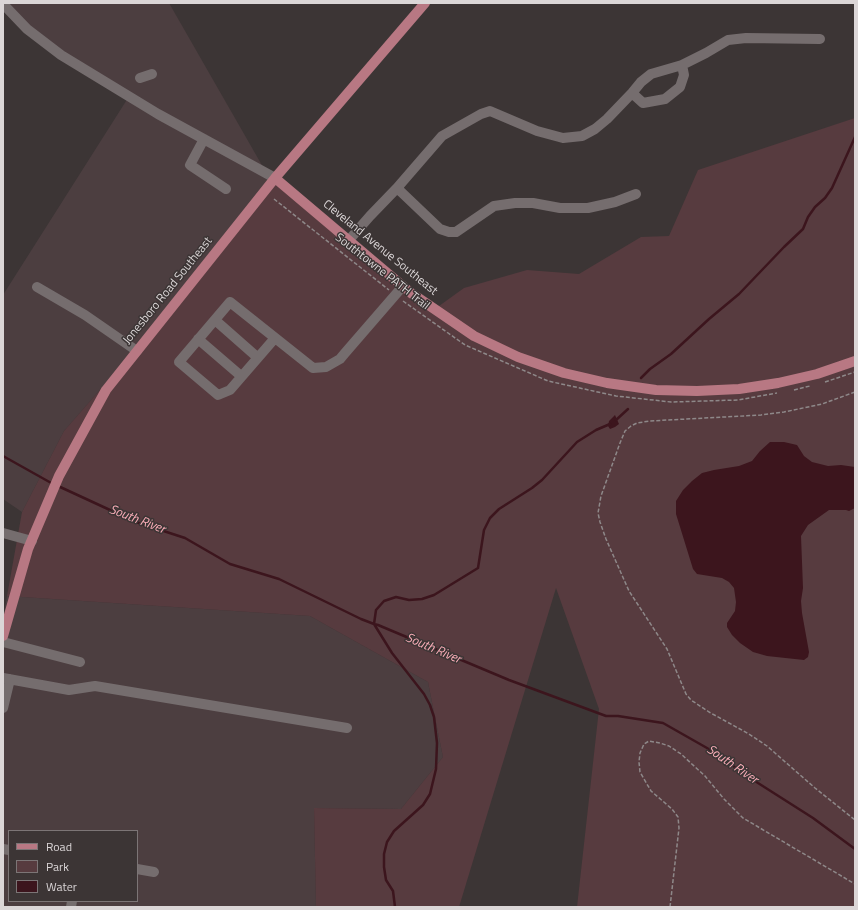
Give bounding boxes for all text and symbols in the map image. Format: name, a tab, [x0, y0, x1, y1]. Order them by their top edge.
street label: Cleveland Avenue Southeast	[320, 197, 440, 299]
street label: Southtowne PATH Trail	[332, 231, 432, 313]
street label: Jonesboro Road Southeast	[120, 234, 216, 348]
water label: South River	[107, 502, 167, 538]
water label: South River	[403, 630, 463, 668]
water label: South River	[703, 742, 761, 788]
legend	[8, 830, 138, 902]
text: Road	[46, 837, 72, 856]
text: Park	[46, 857, 69, 876]
text: Water	[46, 877, 77, 896]

